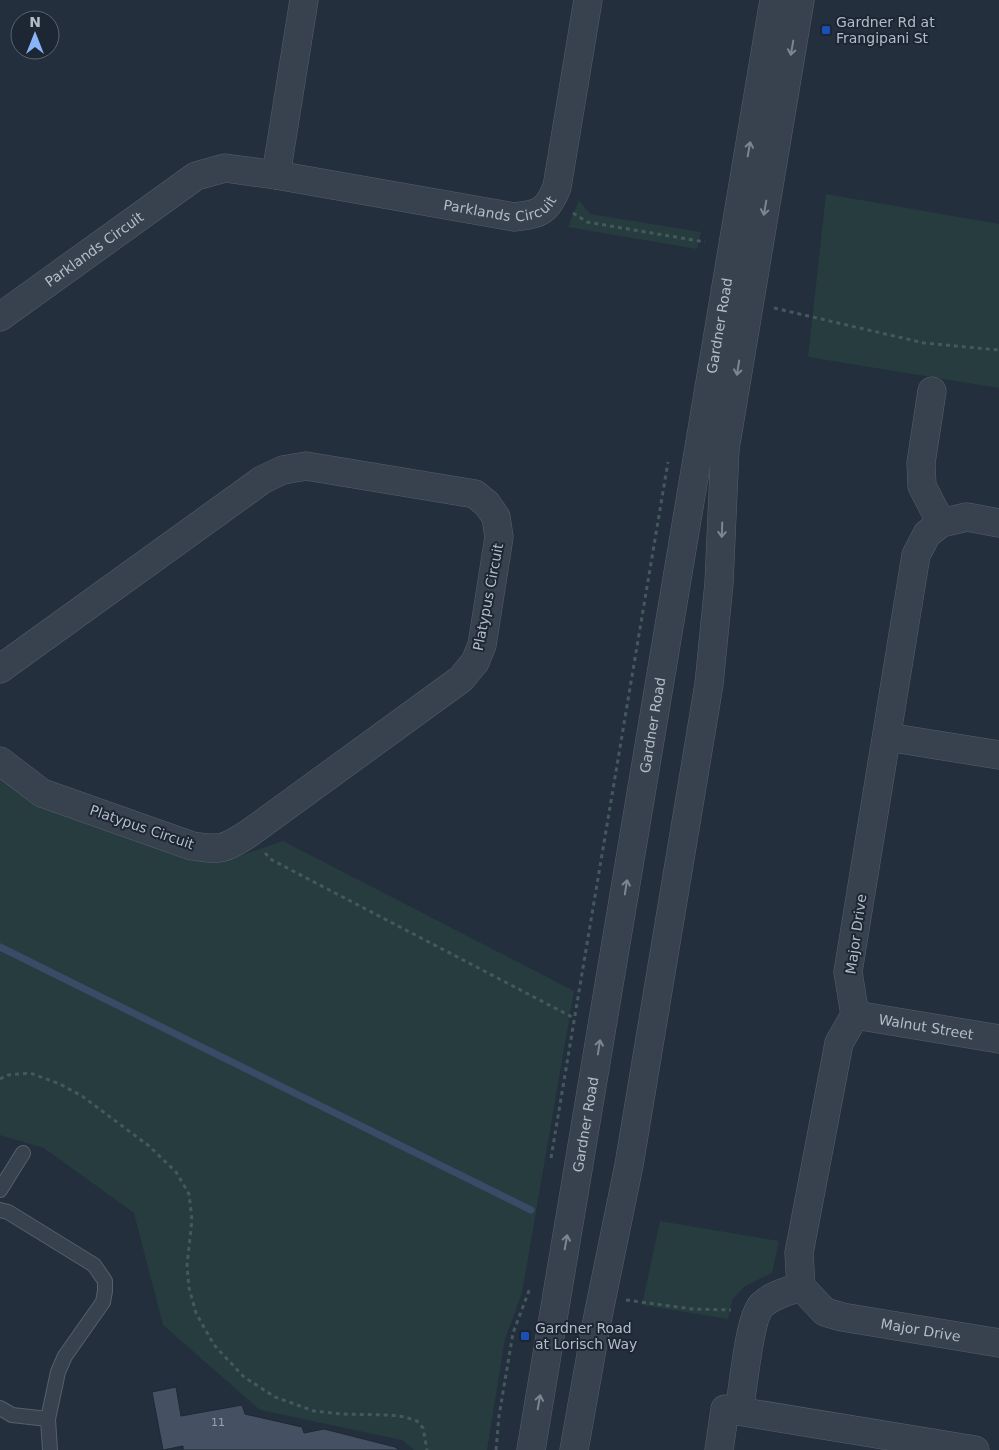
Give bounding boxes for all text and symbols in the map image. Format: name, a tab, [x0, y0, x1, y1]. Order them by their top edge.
north arrow	[10, 10, 60, 60]
text: N	[29, 14, 41, 30]
place label: Gardner Rd at Frangipani St	[836, 14, 935, 46]
marker: Gardner Rd at Frangipani St	[820, 24, 832, 36]
one-way arrow	[787, 40, 797, 56]
one-way arrow	[744, 141, 754, 157]
street label: Parklands Circuit	[442, 193, 560, 225]
one-way arrow	[759, 200, 769, 216]
street label: Parklands Circuit	[42, 208, 147, 290]
street label: Gardner Road	[704, 277, 735, 375]
one-way arrow	[732, 360, 742, 376]
one-way arrow	[717, 522, 726, 538]
street label: Platypus Circuit	[470, 541, 506, 652]
street label: Gardner Road	[637, 676, 668, 774]
street label: Platypus Circuit	[88, 802, 197, 853]
one-way arrow	[621, 879, 631, 895]
street label: Major Drive	[842, 893, 870, 975]
street label: Walnut Street	[877, 1011, 975, 1043]
one-way arrow	[594, 1039, 604, 1055]
street label: Gardner Road	[570, 1076, 601, 1174]
one-way arrow	[562, 1234, 572, 1250]
street label: Major Drive	[880, 1316, 962, 1345]
place label: Gardner Road at Lorisch Way	[535, 1320, 637, 1352]
marker: Gardner Road at Lorisch Way	[519, 1330, 531, 1342]
one-way arrow	[534, 1394, 544, 1410]
house number: 11	[211, 1416, 225, 1429]

